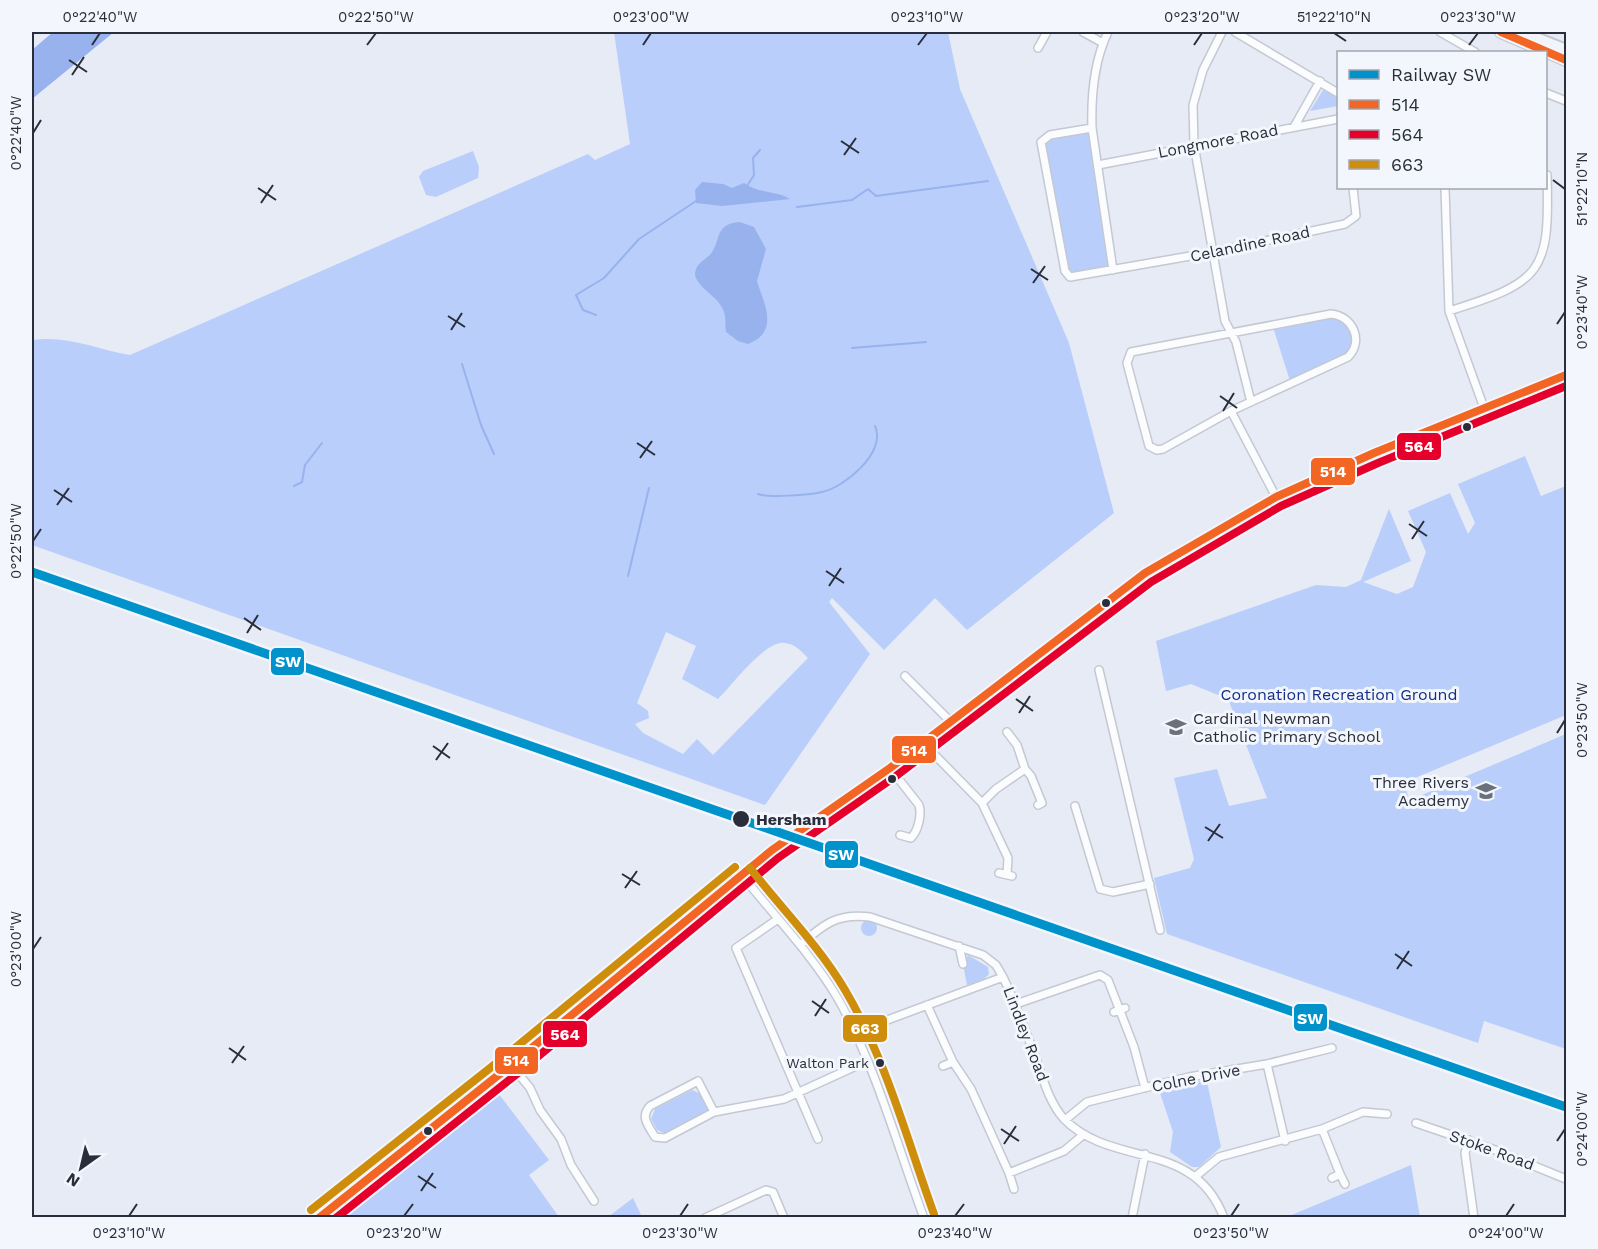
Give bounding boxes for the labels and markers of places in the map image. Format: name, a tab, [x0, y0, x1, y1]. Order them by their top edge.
unlabelled marker	[1461, 421, 1473, 433]
unlabelled marker	[1100, 597, 1112, 609]
place label: Cardinal Newman Catholic Primary School	[1193, 709, 1380, 746]
school or university icon: Cardinal Newman Catholic Primary School	[1164, 715, 1188, 739]
unlabelled marker	[886, 773, 898, 785]
place label: Three Rivers Academy	[1373, 773, 1470, 810]
school or university icon: Three Rivers Academy	[1474, 779, 1498, 803]
marker: Hersham	[731, 809, 751, 829]
place label: Hersham	[756, 810, 827, 829]
place label: Walton Park	[786, 1055, 869, 1071]
marker: Walton Park	[874, 1057, 886, 1069]
unlabelled marker	[422, 1125, 434, 1137]

